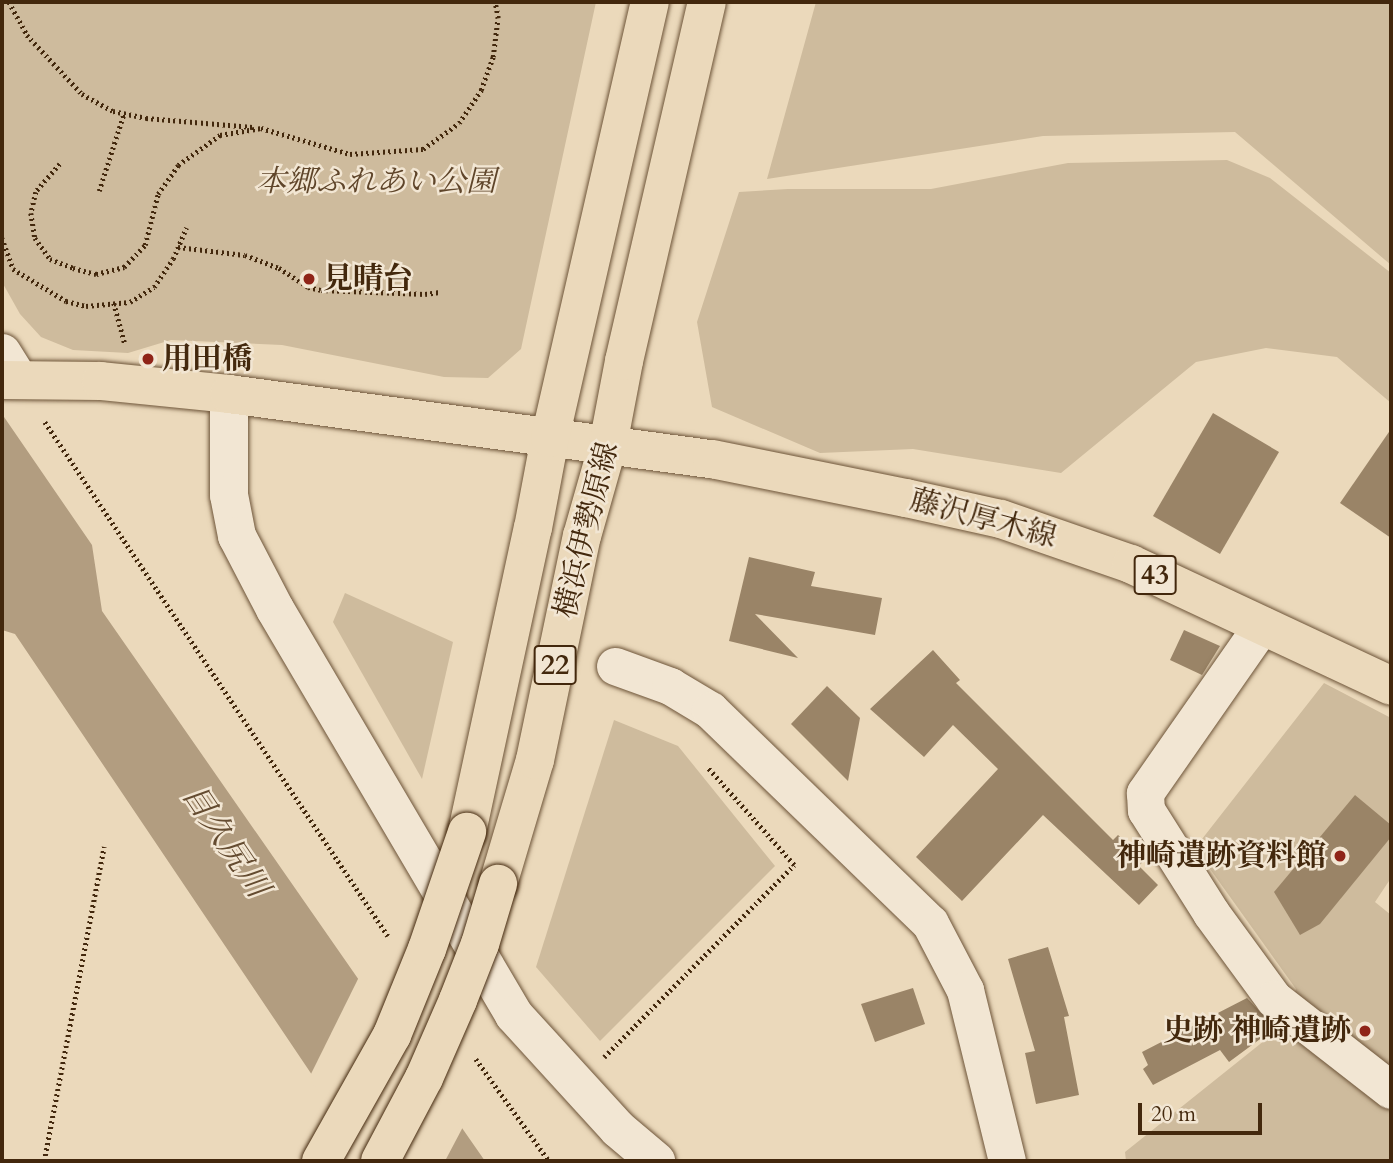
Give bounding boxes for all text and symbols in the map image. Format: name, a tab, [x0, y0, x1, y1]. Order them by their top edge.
park label: 本郷ふれあい公園	[256, 164, 496, 200]
place label: 見晴台	[323, 261, 413, 297]
marker: 見晴台	[301, 271, 317, 287]
place label: 用田橋	[162, 341, 252, 377]
marker: 用田橋	[140, 351, 156, 367]
street label: 横浜伊勢原線	[548, 438, 626, 622]
street label: 藤沢厚木線	[906, 482, 1060, 556]
road number: 43	[1132, 550, 1178, 600]
road number: 22	[532, 640, 578, 690]
water label: 目久尻川	[173, 777, 277, 905]
place label: 神崎遺跡資料館	[1116, 838, 1326, 874]
marker: 神崎遺跡資料館	[1332, 848, 1348, 864]
place label: 史跡 神崎遺跡	[1163, 1013, 1351, 1049]
marker: 史跡 神崎遺跡	[1357, 1023, 1373, 1039]
scale bar	[1141, 1090, 1265, 1134]
text: 20 m	[1151, 1100, 1196, 1129]

